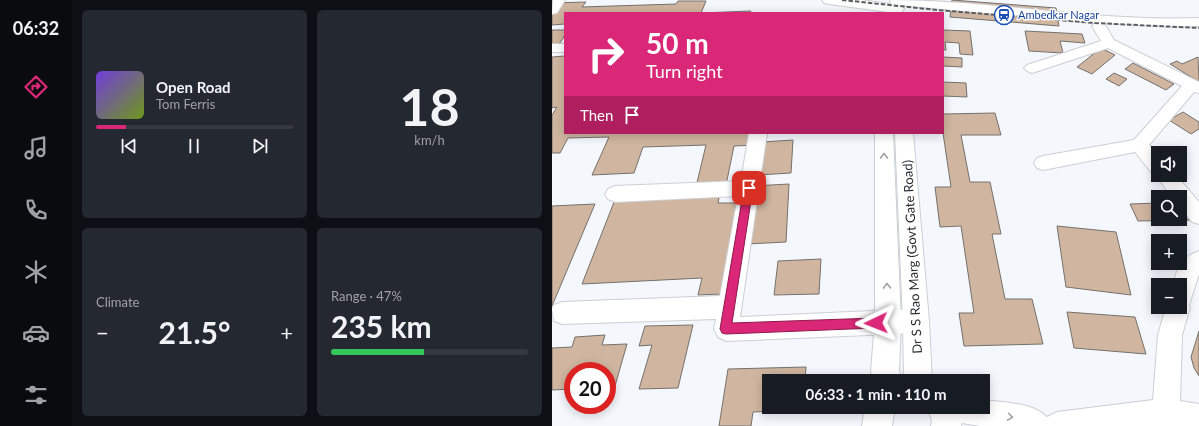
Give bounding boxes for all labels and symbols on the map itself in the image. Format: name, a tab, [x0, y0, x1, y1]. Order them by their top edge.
station icon: Ambedkar Nagar	[993, 4, 1015, 26]
place label: Ambedkar Nagar	[1018, 8, 1099, 21]
one-way arrow	[880, 153, 889, 159]
street label: Dr S S Rao Marg (Govt Gate Road)	[899, 160, 925, 354]
pin	[732, 171, 766, 205]
one-way arrow	[883, 283, 891, 289]
position arrow	[855, 302, 897, 344]
speed limit sign: 20	[564, 362, 616, 414]
one-way arrow	[1007, 412, 1013, 421]

